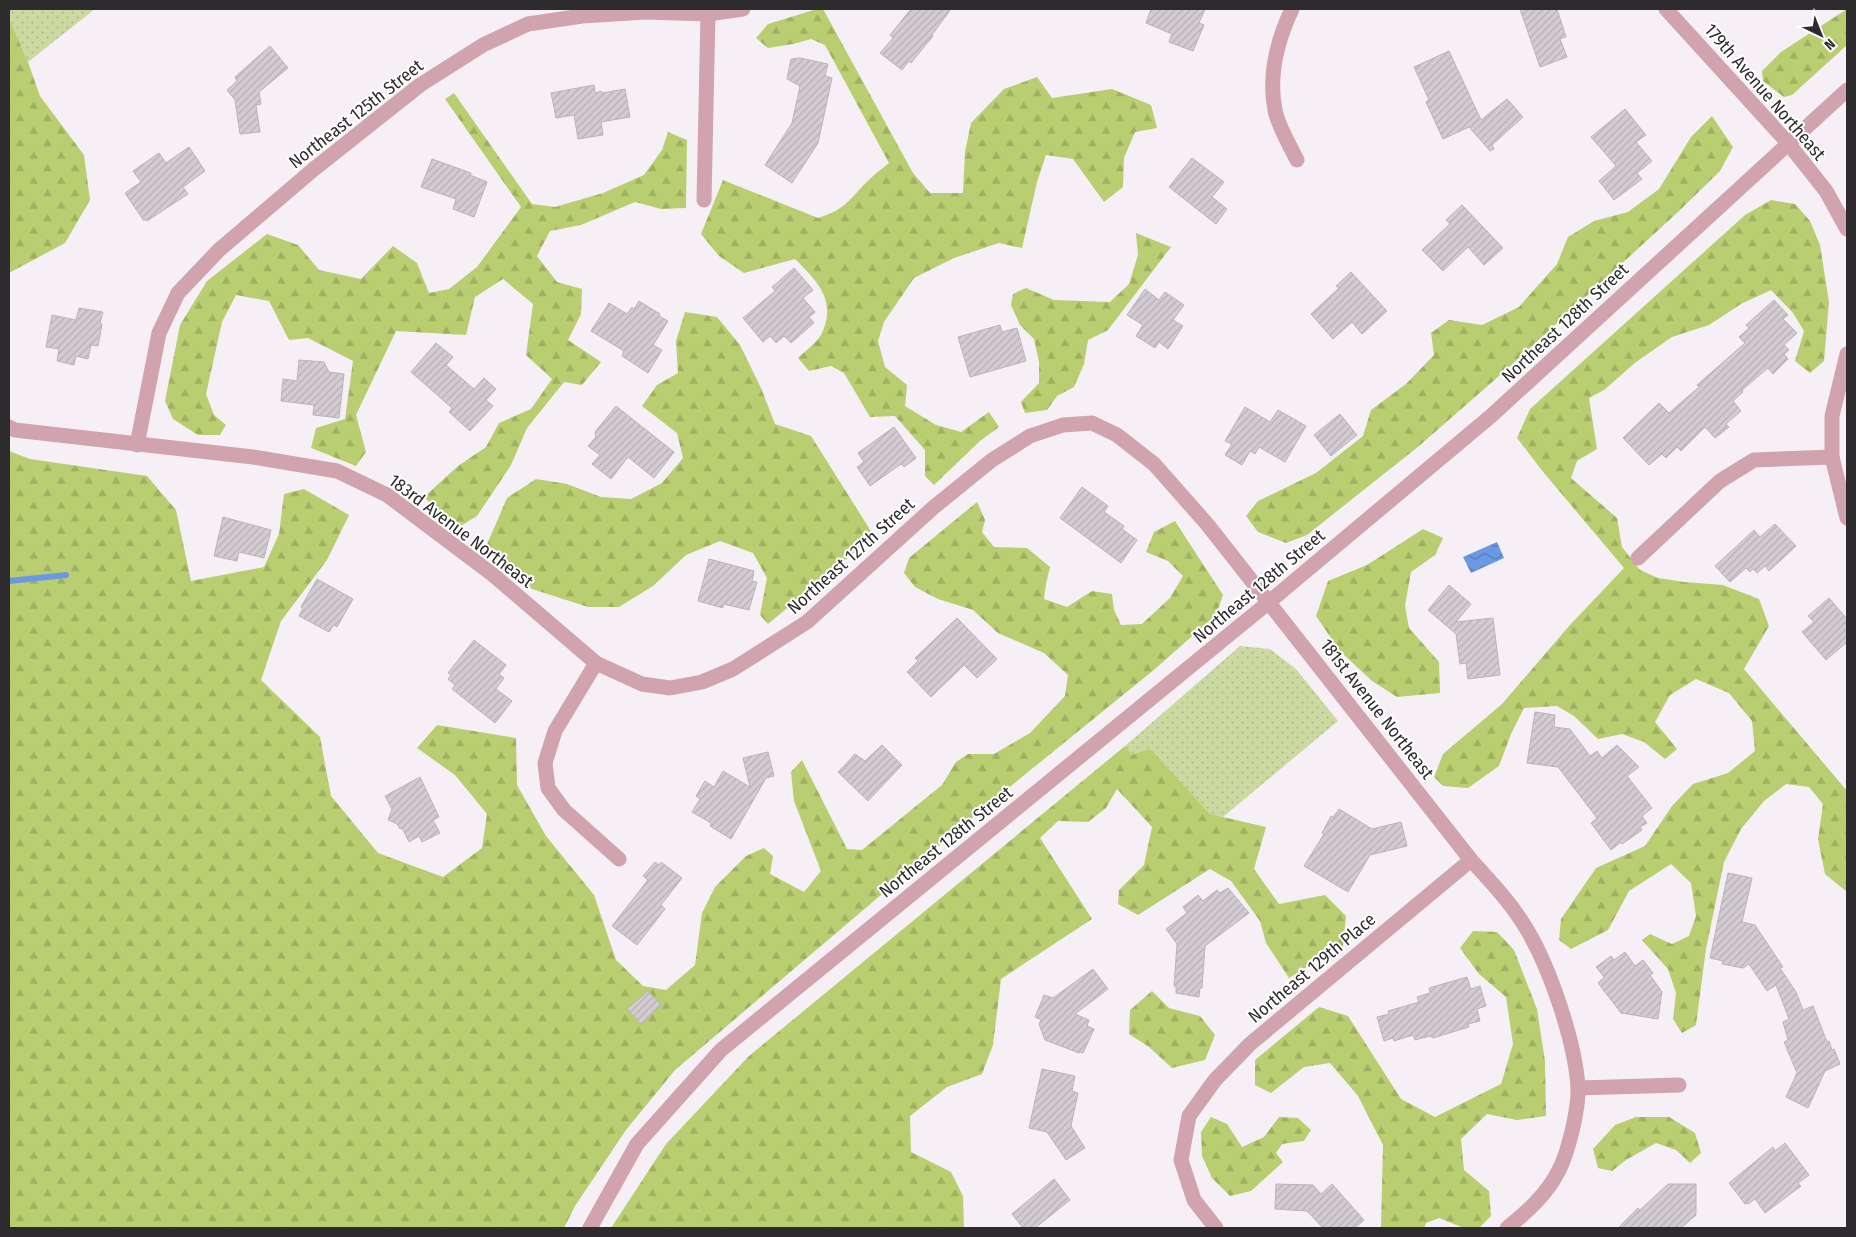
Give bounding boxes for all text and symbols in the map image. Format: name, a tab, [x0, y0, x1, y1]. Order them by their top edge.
north arrow	[1796, 10, 1846, 60]
street label: 179th Avenue Northeast	[1700, 19, 1830, 165]
street label: Northeast 125th Street	[285, 55, 428, 173]
street label: Northeast 128th Street	[1497, 259, 1633, 387]
street label: 183rd Avenue Northeast	[384, 470, 538, 593]
street label: Northeast 127th Street	[783, 493, 919, 619]
street label: Northeast 128th Street	[1189, 524, 1329, 647]
street label: 181st Avenue Northeast	[1315, 635, 1439, 784]
street label: Northeast 128th Street	[875, 781, 1017, 903]
street label: Northeast 129th Place	[1244, 908, 1380, 1028]

